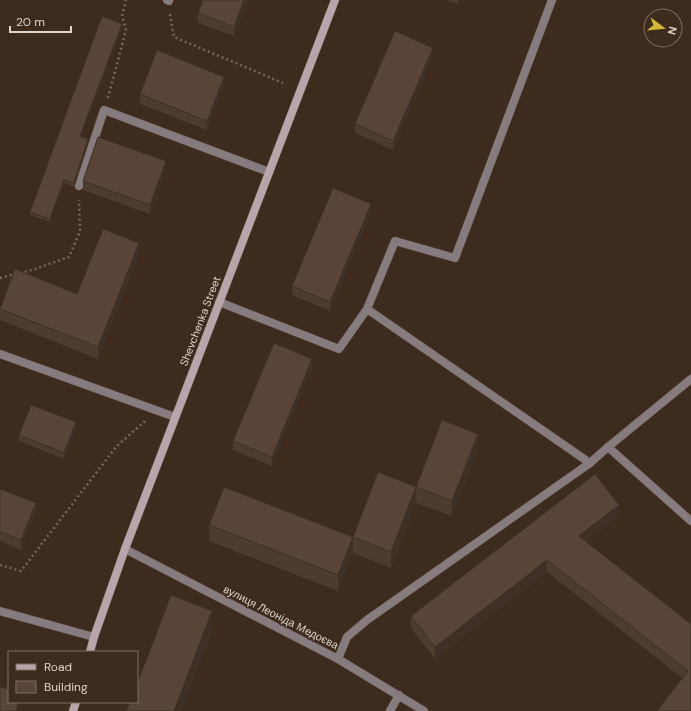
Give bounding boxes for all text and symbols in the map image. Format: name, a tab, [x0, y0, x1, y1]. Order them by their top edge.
scale bar	[10, 8, 71, 34]
north arrow	[643, 8, 683, 48]
text: 20 m	[16, 14, 45, 30]
text: N	[665, 25, 680, 37]
street label: Shevchenka Street	[176, 274, 224, 368]
street label: вулиця Леоніда Медоєва	[221, 582, 342, 653]
legend	[8, 651, 138, 703]
text: Road	[44, 659, 72, 675]
text: Building	[44, 679, 88, 695]

